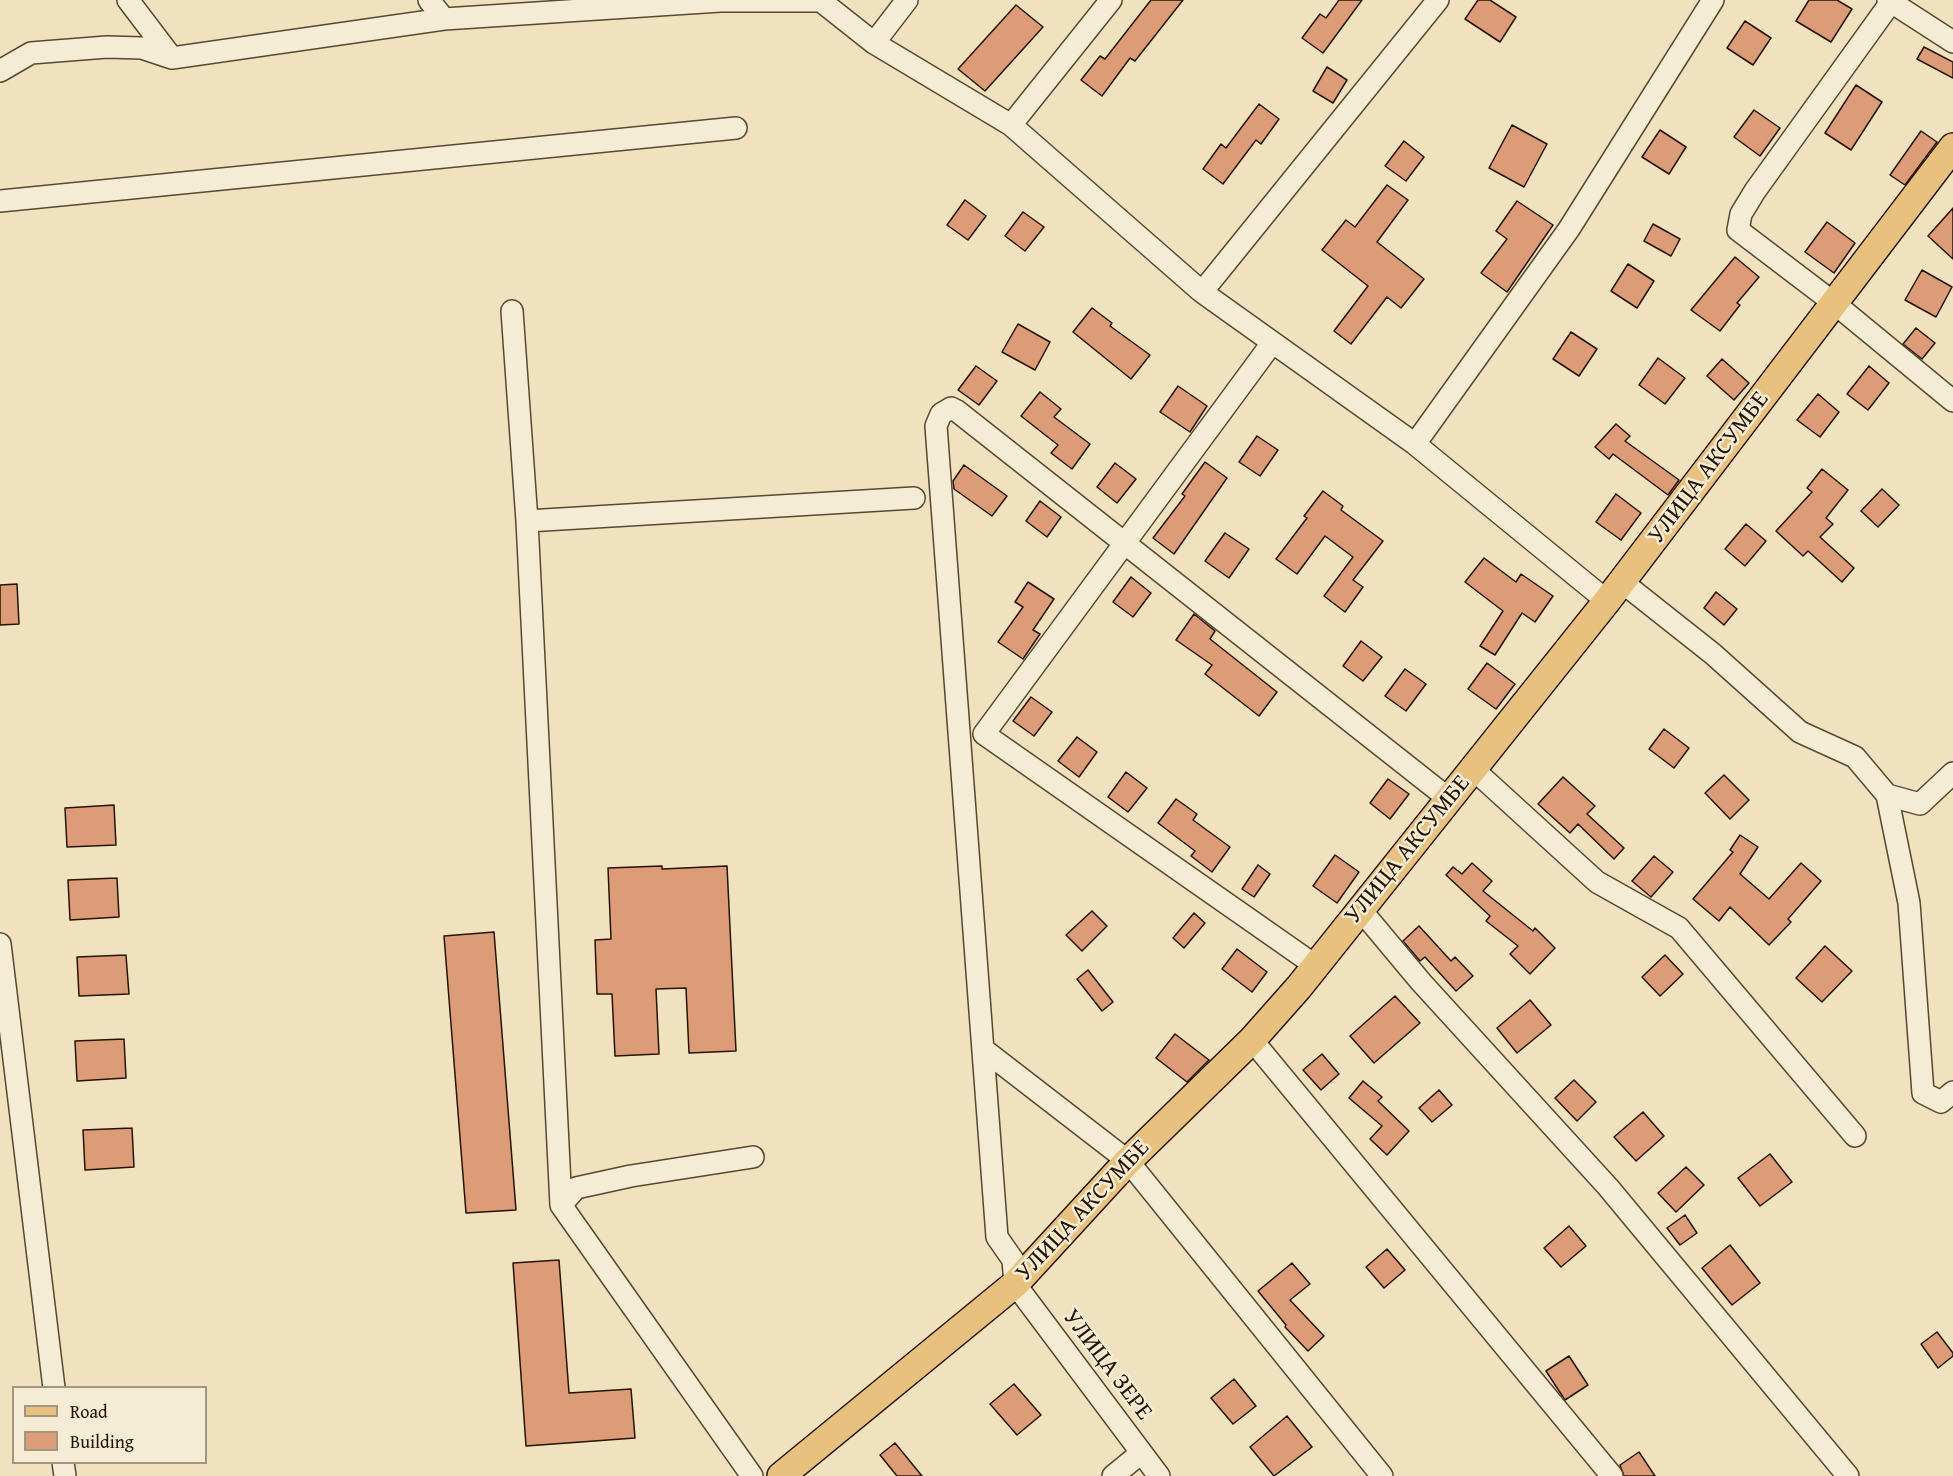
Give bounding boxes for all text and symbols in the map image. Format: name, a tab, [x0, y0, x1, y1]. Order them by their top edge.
street label: УЛИЦА АКСУМБЕ	[1642, 386, 1776, 550]
street label: УЛИЦА АКСУМБЕ	[1339, 770, 1477, 930]
street label: УЛИЦА АКСУМБЕ	[1010, 1134, 1156, 1288]
street label: УЛИЦА ЗЕРЕ	[1056, 1304, 1158, 1426]
legend	[12, 1386, 207, 1464]
text: Road	[70, 1398, 108, 1425]
text: Building	[70, 1428, 134, 1455]

